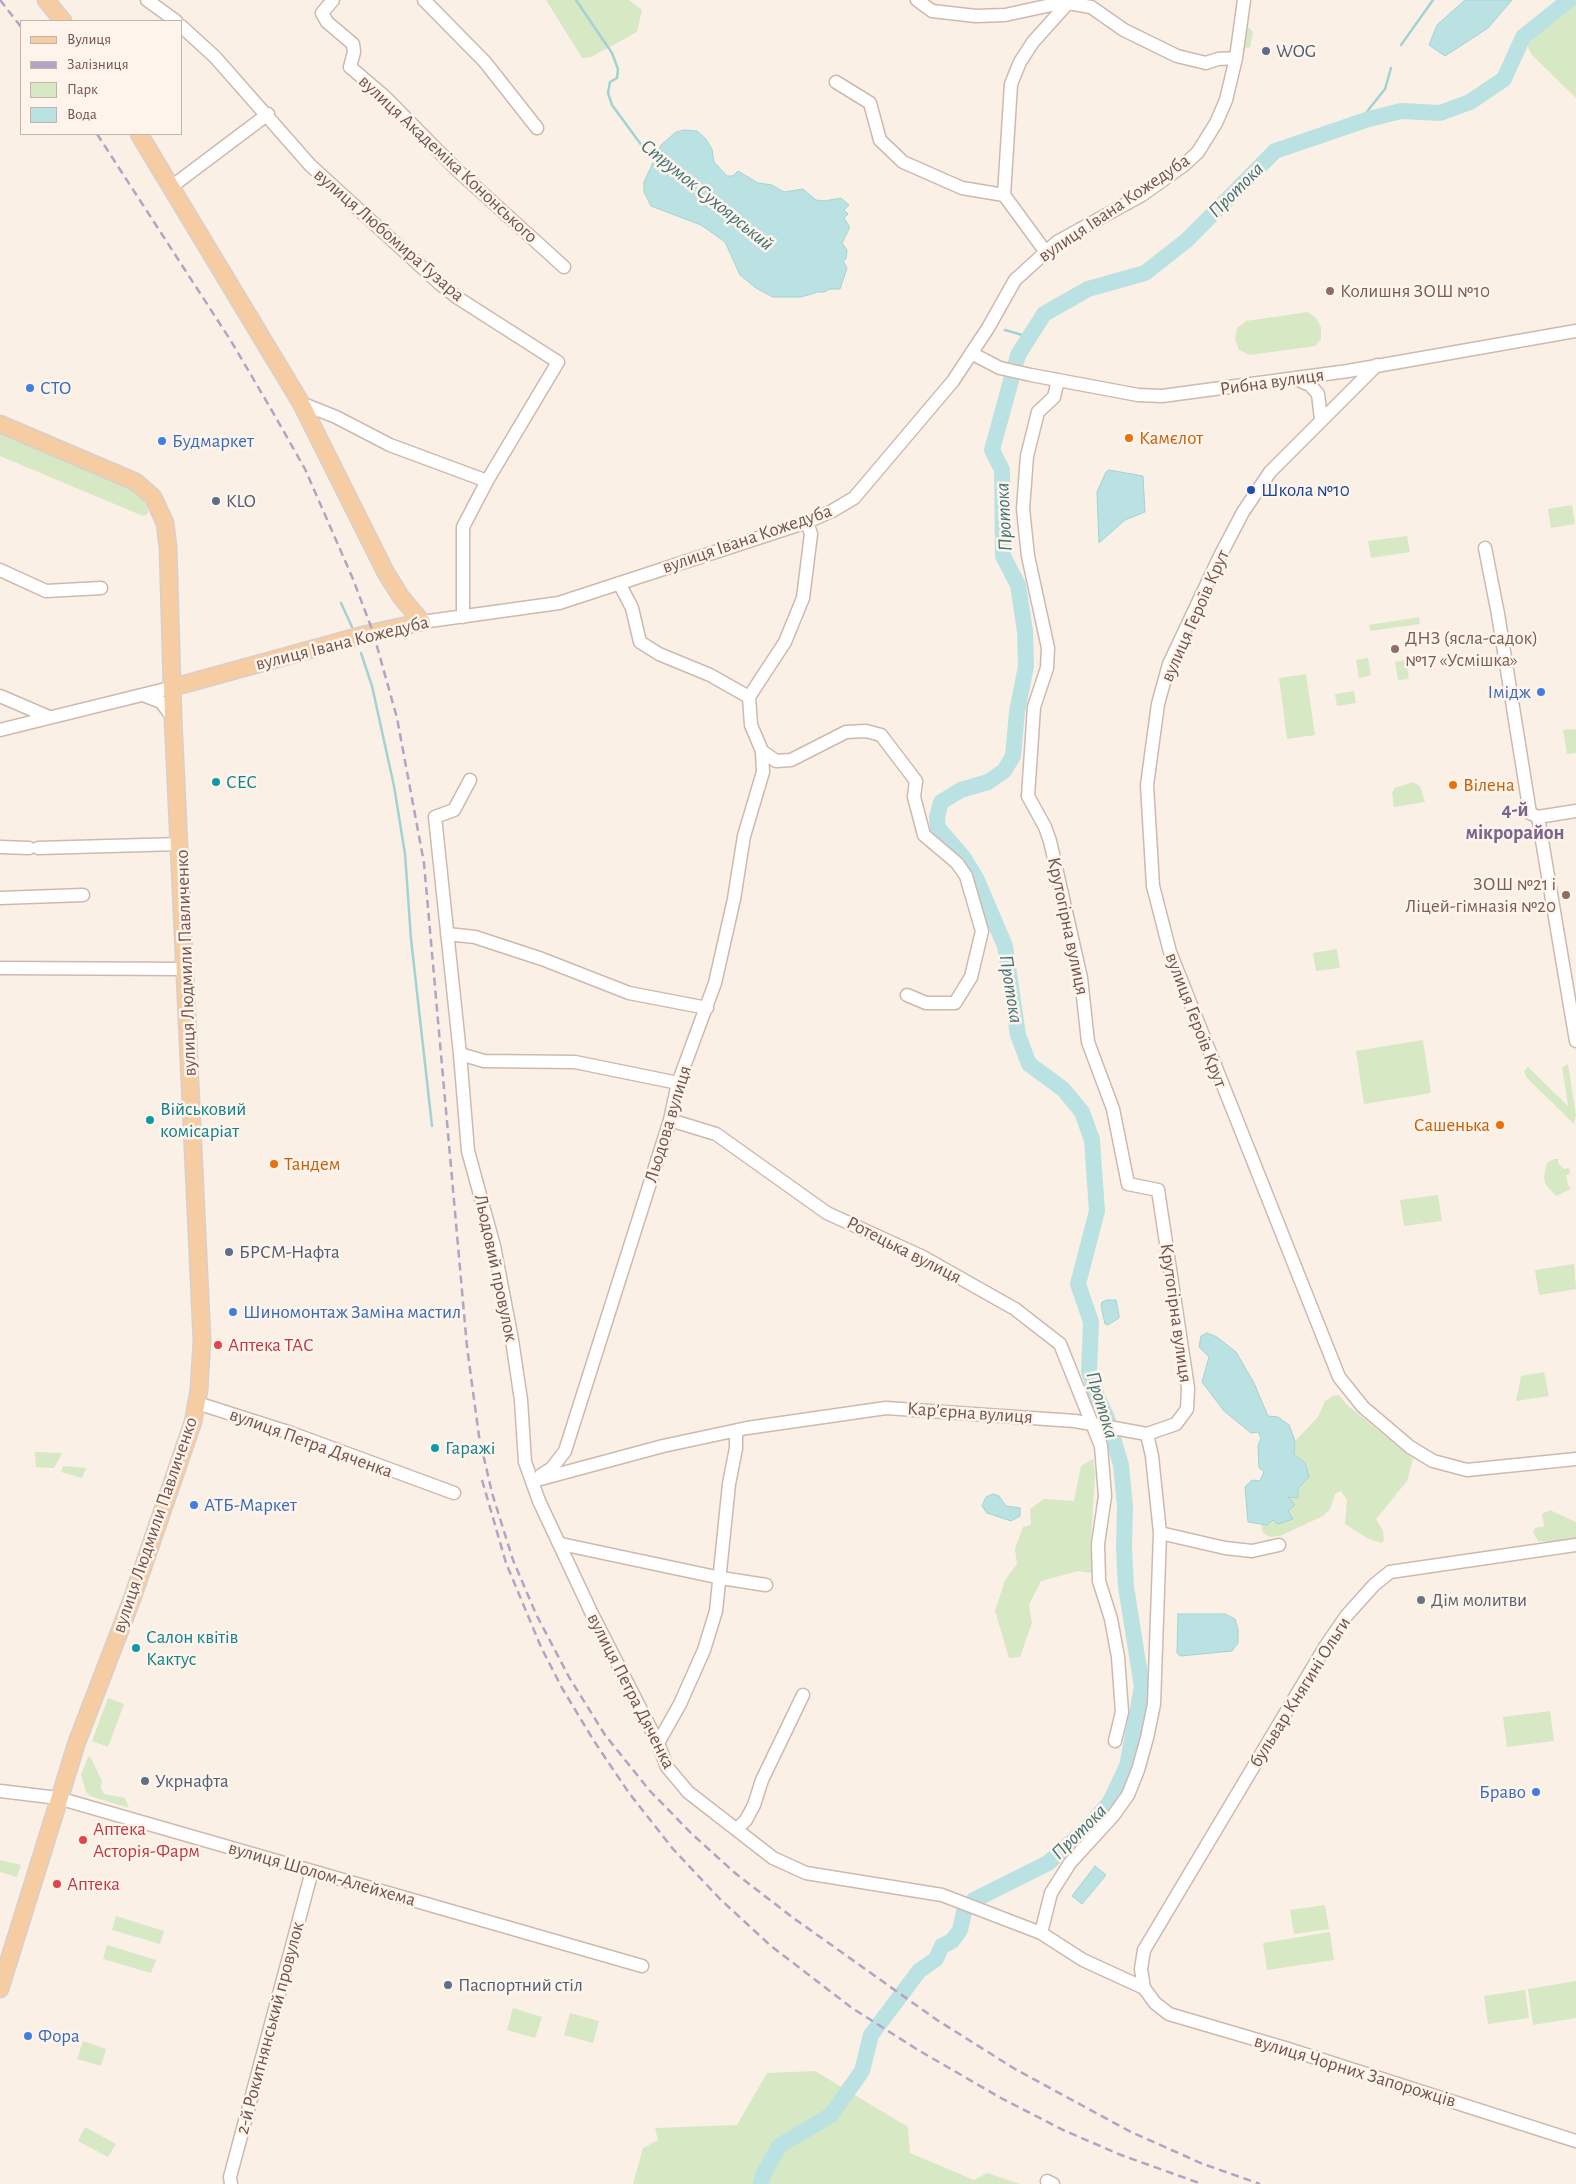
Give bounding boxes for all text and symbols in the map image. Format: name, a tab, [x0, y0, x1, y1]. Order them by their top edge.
legend	[20, 20, 182, 135]
text: Вулиця	[67, 32, 111, 47]
place label: WOG	[1276, 40, 1316, 62]
marker: WOG	[1260, 45, 1272, 57]
text: Залізниця	[67, 57, 128, 72]
street label: вулиця Академіка Кононського	[354, 70, 542, 248]
text: Парк	[67, 82, 98, 97]
text: Вода	[67, 107, 97, 122]
water label: Струмок Сухоярський	[636, 134, 778, 256]
street label: вулиця Івана Кожедуба	[1034, 149, 1194, 267]
water label: Протока	[1203, 157, 1269, 223]
street label: вулиця Любомира Гузара	[309, 163, 469, 307]
place label: Колишня ЗОШ №10	[1340, 280, 1490, 302]
marker: Колишня ЗОШ №10	[1324, 285, 1336, 297]
street label: Рибна вулиця	[1218, 363, 1326, 401]
place label: СТО	[40, 377, 72, 399]
marker: СТО	[24, 382, 36, 394]
place label: Камєлот	[1139, 427, 1203, 449]
place label: Будмаркет	[172, 430, 254, 452]
marker: Камєлот	[1123, 432, 1135, 444]
marker: Будмаркет	[156, 435, 168, 447]
place label: Школа №10	[1261, 479, 1350, 501]
water label: Протока	[990, 482, 1018, 552]
marker: Школа №10	[1245, 484, 1257, 496]
place label: KLO	[226, 490, 256, 512]
marker: KLO	[210, 495, 222, 507]
street label: вулиця Івана Кожедуба	[659, 499, 835, 579]
street label: вулиця Героїв Крут	[1156, 546, 1234, 686]
street label: вулиця Івана Кожедуба	[253, 610, 431, 676]
place label: ДНЗ (ясла-садок) №17 «Усмішка»	[1405, 627, 1538, 671]
marker: ДНЗ (ясла-садок) №17 «Усмішка»	[1389, 643, 1401, 655]
place label: Імідж	[1488, 681, 1531, 703]
marker: Імідж	[1535, 686, 1547, 698]
place label: СЕС	[226, 771, 257, 793]
place label: Вілена	[1463, 774, 1515, 796]
marker: СЕС	[210, 776, 222, 788]
marker: Вілена	[1447, 779, 1459, 791]
district label: 4-й мікрорайон	[1465, 798, 1565, 845]
street label: вулиця Людмили Павличенко	[171, 849, 201, 1077]
street label: Крутогірна вулиця	[1042, 855, 1094, 997]
place label: ЗОШ №21 і Ліцей-гімназія №20	[1405, 873, 1556, 917]
marker: ЗОШ №21 і Ліцей-гімназія №20	[1560, 889, 1572, 901]
street label: вулиця Героїв Крут	[1160, 949, 1232, 1091]
water label: Протока	[994, 953, 1028, 1025]
street label: Льодова вулиця	[639, 1063, 697, 1185]
place label: Військовий комісаріат	[160, 1098, 246, 1142]
marker: Військовий комісаріат	[144, 1114, 156, 1126]
place label: Сашенька	[1414, 1114, 1490, 1136]
marker: Сашенька	[1494, 1119, 1506, 1131]
place label: Тандем	[284, 1153, 340, 1175]
marker: Тандем	[268, 1158, 280, 1170]
street label: Льодовий провулок	[469, 1192, 523, 1344]
street label: Ротецька вулиця	[843, 1211, 965, 1289]
place label: БРСМ-Нафта	[239, 1241, 340, 1263]
street label: Крутогірна вулиця	[1155, 1242, 1197, 1384]
marker: БРСМ-Нафта	[223, 1246, 235, 1258]
place label: Шиномонтаж Заміна мастил	[243, 1301, 461, 1323]
marker: Шиномонтаж Заміна мастил	[227, 1306, 239, 1318]
place label: Аптека ТАС	[228, 1334, 314, 1356]
marker: Аптека ТАС	[212, 1339, 224, 1351]
water label: Протока	[1080, 1369, 1124, 1441]
street label: Карʼєрна вулиця	[906, 1397, 1034, 1429]
street label: вулиця Петра Дяченка	[226, 1403, 396, 1483]
street label: вулиця Людмили Павличенко	[107, 1414, 203, 1636]
place label: Гаражі	[445, 1437, 495, 1459]
marker: Гаражі	[429, 1442, 441, 1454]
place label: АТБ-Маркет	[204, 1494, 297, 1516]
marker: АТБ-Маркет	[188, 1499, 200, 1511]
place label: Дім молитви	[1431, 1589, 1527, 1611]
marker: Дім молитви	[1415, 1594, 1427, 1606]
street label: вулиця Петра Дяченка	[582, 1609, 680, 1773]
street label: бульвар Княгині Ольги	[1244, 1613, 1356, 1771]
place label: Салон квітів Кактус	[146, 1626, 238, 1670]
marker: Салон квітів Кактус	[130, 1642, 142, 1654]
place label: Укрнафта	[155, 1770, 229, 1792]
marker: Укрнафта	[139, 1775, 151, 1787]
place label: Браво	[1479, 1781, 1526, 1803]
marker: Браво	[1530, 1786, 1542, 1798]
water label: Протока	[1046, 1799, 1112, 1865]
place label: Аптека Асторія-Фарм	[93, 1818, 200, 1862]
marker: Аптека Асторія-Фарм	[77, 1834, 89, 1846]
street label: вулиця Шолом-Алейхема	[226, 1836, 418, 1912]
place label: Аптека	[67, 1873, 120, 1895]
marker: Аптека	[51, 1878, 63, 1890]
street label: 2-й Рокитнянський провулок	[231, 1919, 309, 2137]
place label: Паспортний стіл	[458, 1974, 583, 1996]
marker: Паспортний стіл	[442, 1979, 454, 1991]
place label: Фора	[38, 2025, 80, 2047]
street label: вулиця Чорних Запорожців	[1251, 2029, 1459, 2113]
marker: Фора	[22, 2030, 34, 2042]

